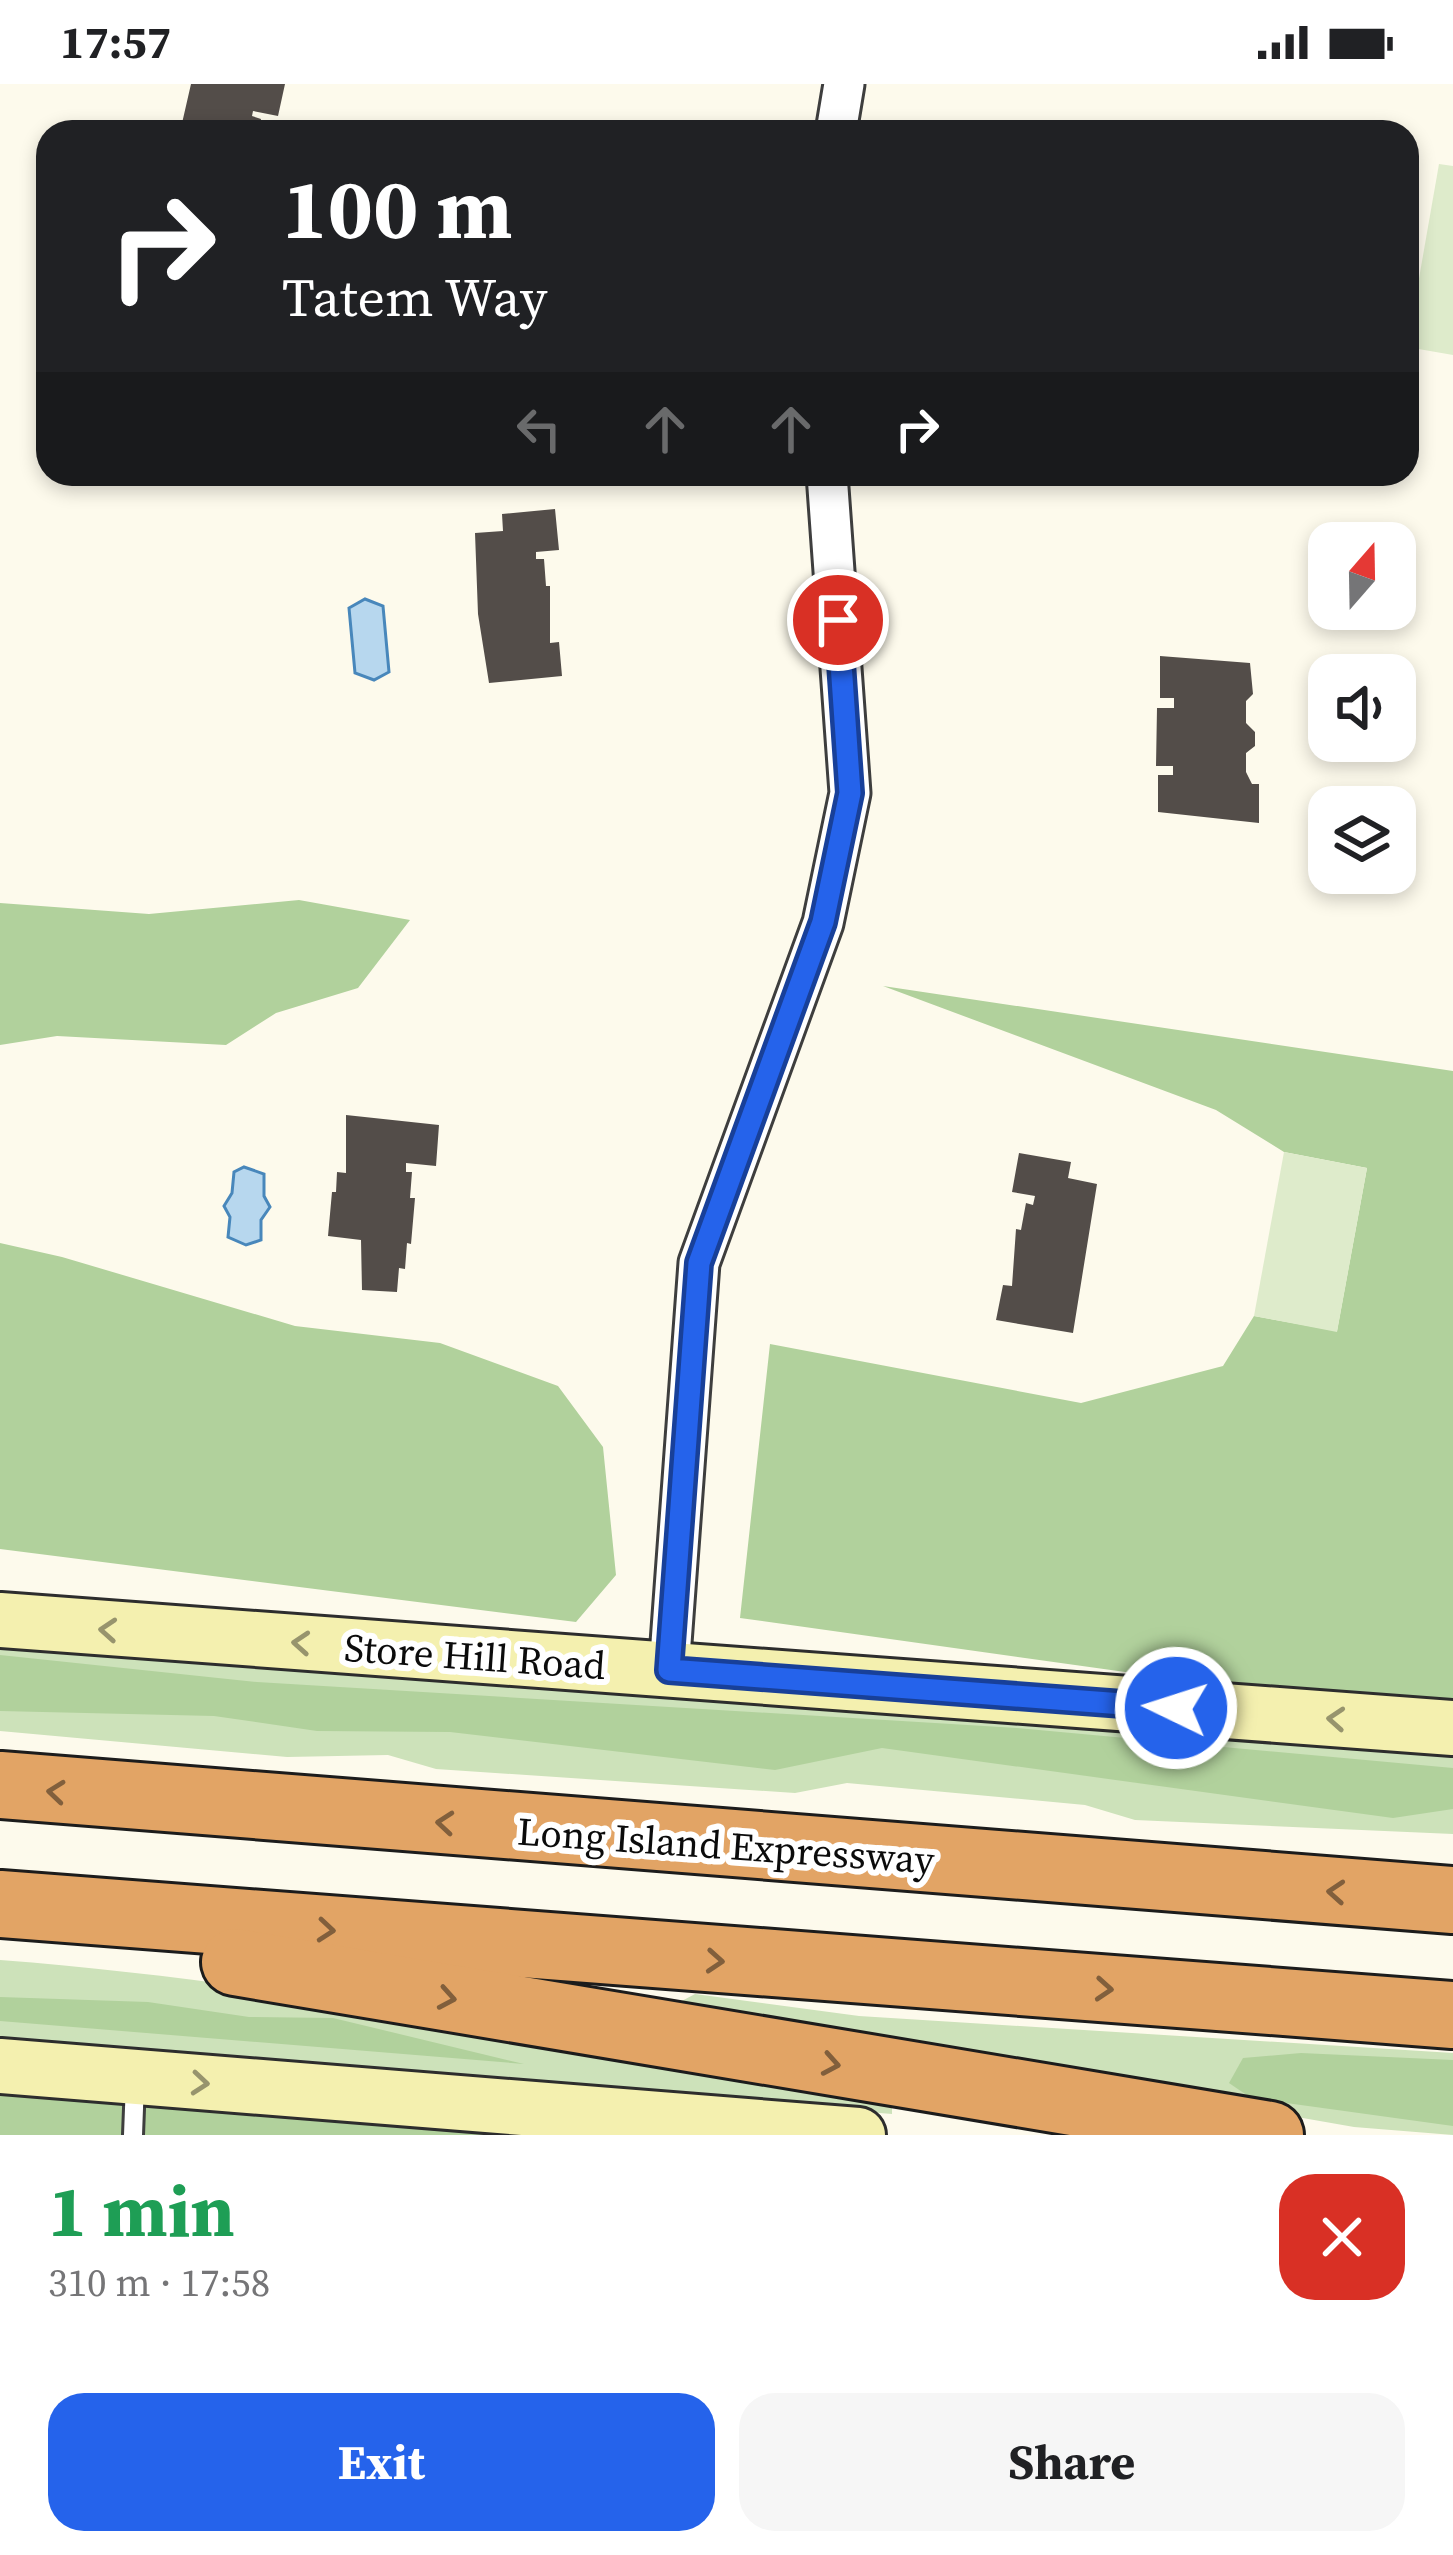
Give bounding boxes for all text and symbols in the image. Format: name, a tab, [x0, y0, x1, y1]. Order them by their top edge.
text: 17:57	[60, 11, 171, 73]
text: 100 m	[282, 151, 513, 266]
icon: right	[84, 168, 240, 324]
text: Tatem Way	[282, 260, 547, 334]
icon: left	[506, 396, 572, 462]
icon: ahead	[632, 396, 698, 462]
icon: ahead	[758, 396, 824, 462]
icon: right	[884, 396, 950, 462]
north arrow	[1308, 522, 1416, 630]
map controls	[1308, 522, 1416, 894]
pin	[787, 569, 889, 671]
icon: arrive	[805, 587, 871, 653]
button: sound	[1308, 654, 1416, 762]
button: layers	[1308, 786, 1416, 894]
one-way arrow	[98, 1617, 117, 1643]
street label: Store Hill Road	[343, 1621, 607, 1692]
one-way arrow	[291, 1631, 310, 1657]
position arrow	[1113, 1645, 1239, 1771]
one-way arrow	[1326, 1707, 1345, 1733]
one-way arrow	[46, 1779, 66, 1805]
street label: Long Island Expressway	[516, 1804, 936, 1887]
one-way arrow	[435, 1811, 454, 1836]
one-way arrow	[1326, 1879, 1345, 1905]
one-way arrow	[317, 1917, 336, 1943]
one-way arrow	[706, 1947, 725, 1973]
one-way arrow	[1095, 1976, 1114, 2002]
one-way arrow	[437, 1984, 457, 2010]
one-way arrow	[821, 2051, 841, 2076]
one-way arrow	[191, 2069, 210, 2095]
text: 1 min	[48, 2161, 235, 2260]
button: close	[1279, 2174, 1405, 2300]
text: 310 m · 17:58	[48, 2256, 270, 2309]
button: Exit	[48, 2393, 715, 2531]
button: Share	[739, 2393, 1405, 2531]

